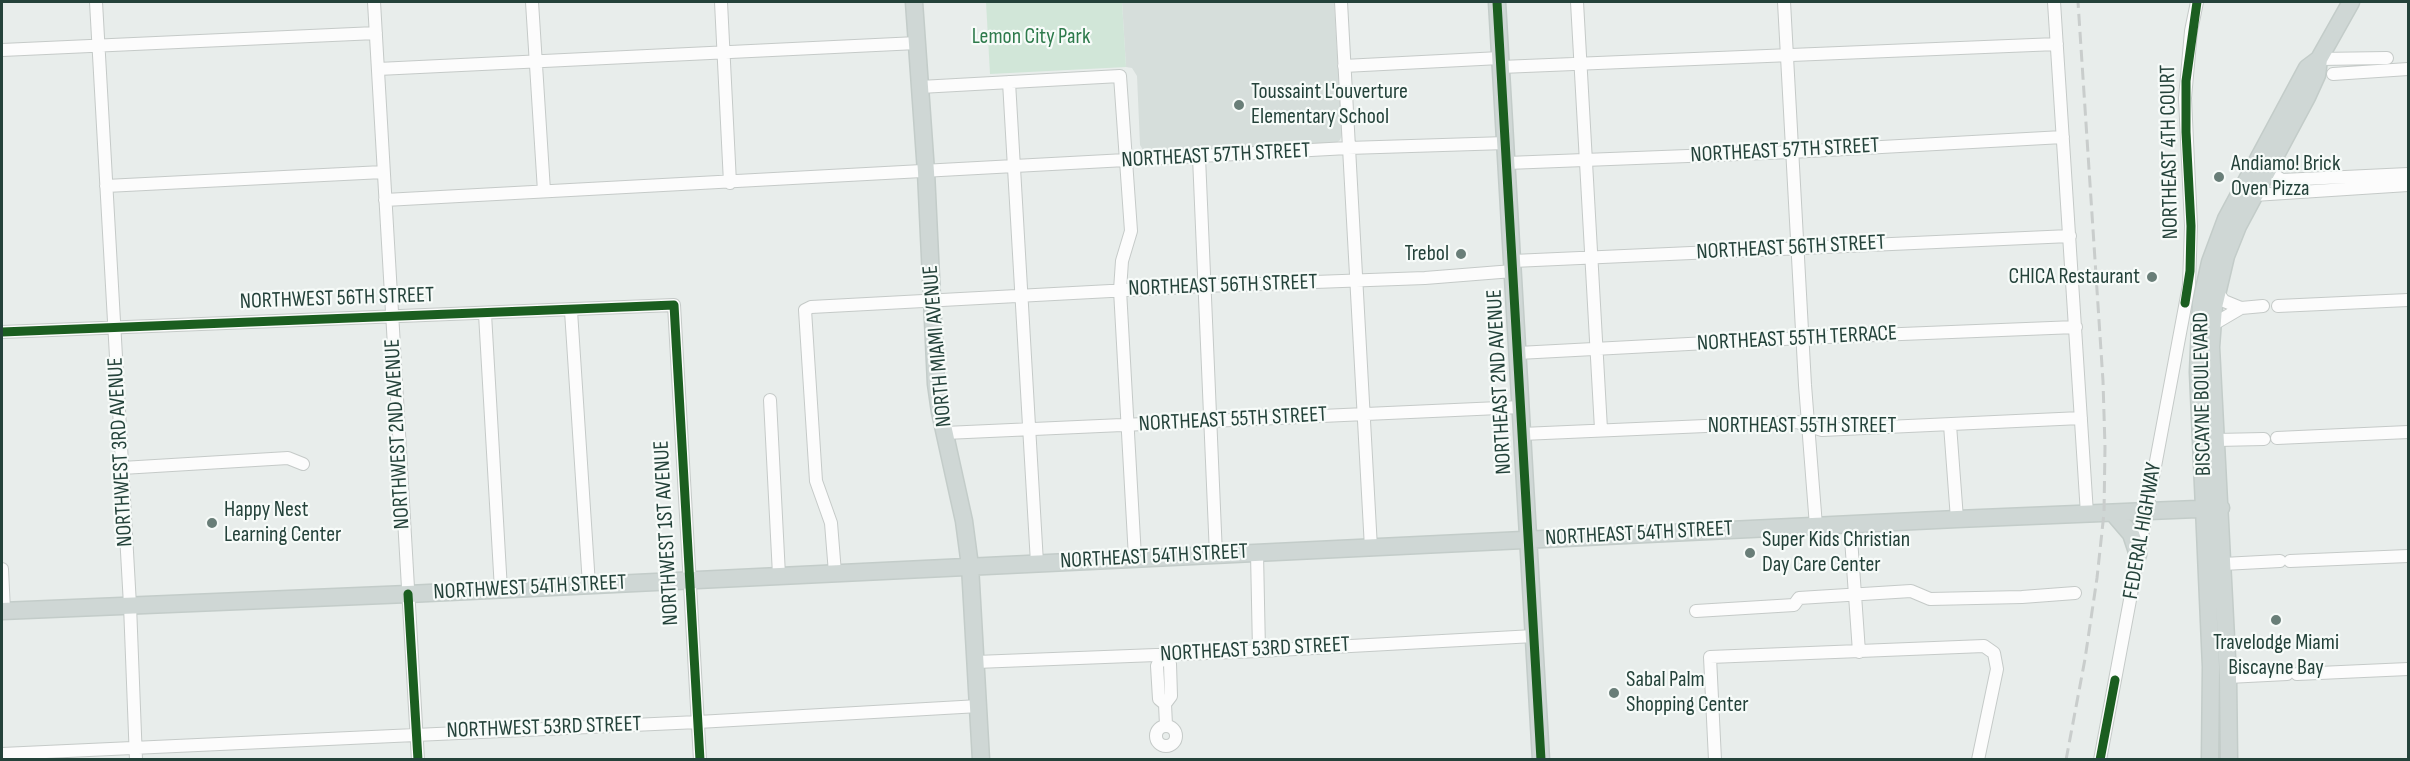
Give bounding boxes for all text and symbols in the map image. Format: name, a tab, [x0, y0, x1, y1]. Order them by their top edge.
park label: Lemon City Park	[972, 24, 1090, 50]
street label: NORTHEAST 4TH COURT	[2155, 64, 2185, 240]
place label: Toussaint L'ouverture Elementary School	[1251, 79, 1408, 130]
marker: Toussaint L'ouverture Elementary School	[1232, 98, 1246, 112]
street label: NORTHEAST 57TH STREET	[1690, 133, 1880, 169]
street label: NORTHEAST 57TH STREET	[1121, 138, 1311, 174]
place label: Andiamo! Brick Oven Pizza	[2231, 151, 2340, 202]
marker: Andiamo! Brick Oven Pizza	[2212, 170, 2226, 184]
street label: NORTHEAST 56TH STREET	[1696, 230, 1886, 266]
place label: Trebol	[1405, 241, 1449, 267]
marker: Trebol	[1454, 247, 1468, 261]
street label: NORTH MIAMI AVENUE	[918, 264, 958, 428]
place label: CHICA Restaurant	[2008, 264, 2140, 290]
street label: NORTHEAST 56TH STREET	[1128, 270, 1318, 302]
marker: CHICA Restaurant	[2145, 270, 2159, 284]
street label: NORTHWEST 56TH STREET	[239, 282, 435, 316]
street label: NORTHEAST 2ND AVENUE	[1482, 289, 1518, 475]
street label: BISCAYNE BOULEVARD	[2188, 312, 2218, 476]
street label: NORTHEAST 55TH TERRACE	[1696, 321, 1898, 357]
street label: NORTHWEST 2ND AVENUE	[380, 338, 416, 530]
street label: NORTHWEST 3RD AVENUE	[103, 357, 139, 547]
street label: NORTHEAST 55TH STREET	[1138, 402, 1328, 438]
street label: NORTHEAST 55TH STREET	[1708, 413, 1896, 439]
street label: NORTHWEST 1ST AVENUE	[649, 440, 685, 626]
street label: FEDERAL HIGHWAY	[2118, 461, 2168, 601]
place label: Happy Nest Learning Center	[224, 497, 341, 548]
marker: Happy Nest Learning Center	[205, 516, 219, 530]
street label: NORTHEAST 54TH STREET	[1544, 516, 1734, 552]
place label: Super Kids Christian Day Care Center	[1762, 527, 1910, 578]
street label: NORTHEAST 54TH STREET	[1059, 539, 1249, 575]
marker: Super Kids Christian Day Care Center	[1743, 546, 1757, 560]
street label: NORTHWEST 54TH STREET	[433, 570, 627, 606]
marker: Travelodge Miami Biscayne Bay	[2269, 613, 2283, 627]
place label: Travelodge Miami Biscayne Bay	[2213, 630, 2339, 682]
street label: NORTHEAST 53RD STREET	[1159, 632, 1351, 668]
place label: Sabal Palm Shopping Center	[1626, 667, 1749, 718]
marker: Sabal Palm Shopping Center	[1607, 686, 1621, 700]
street label: NORTHWEST 53RD STREET	[446, 711, 642, 745]

